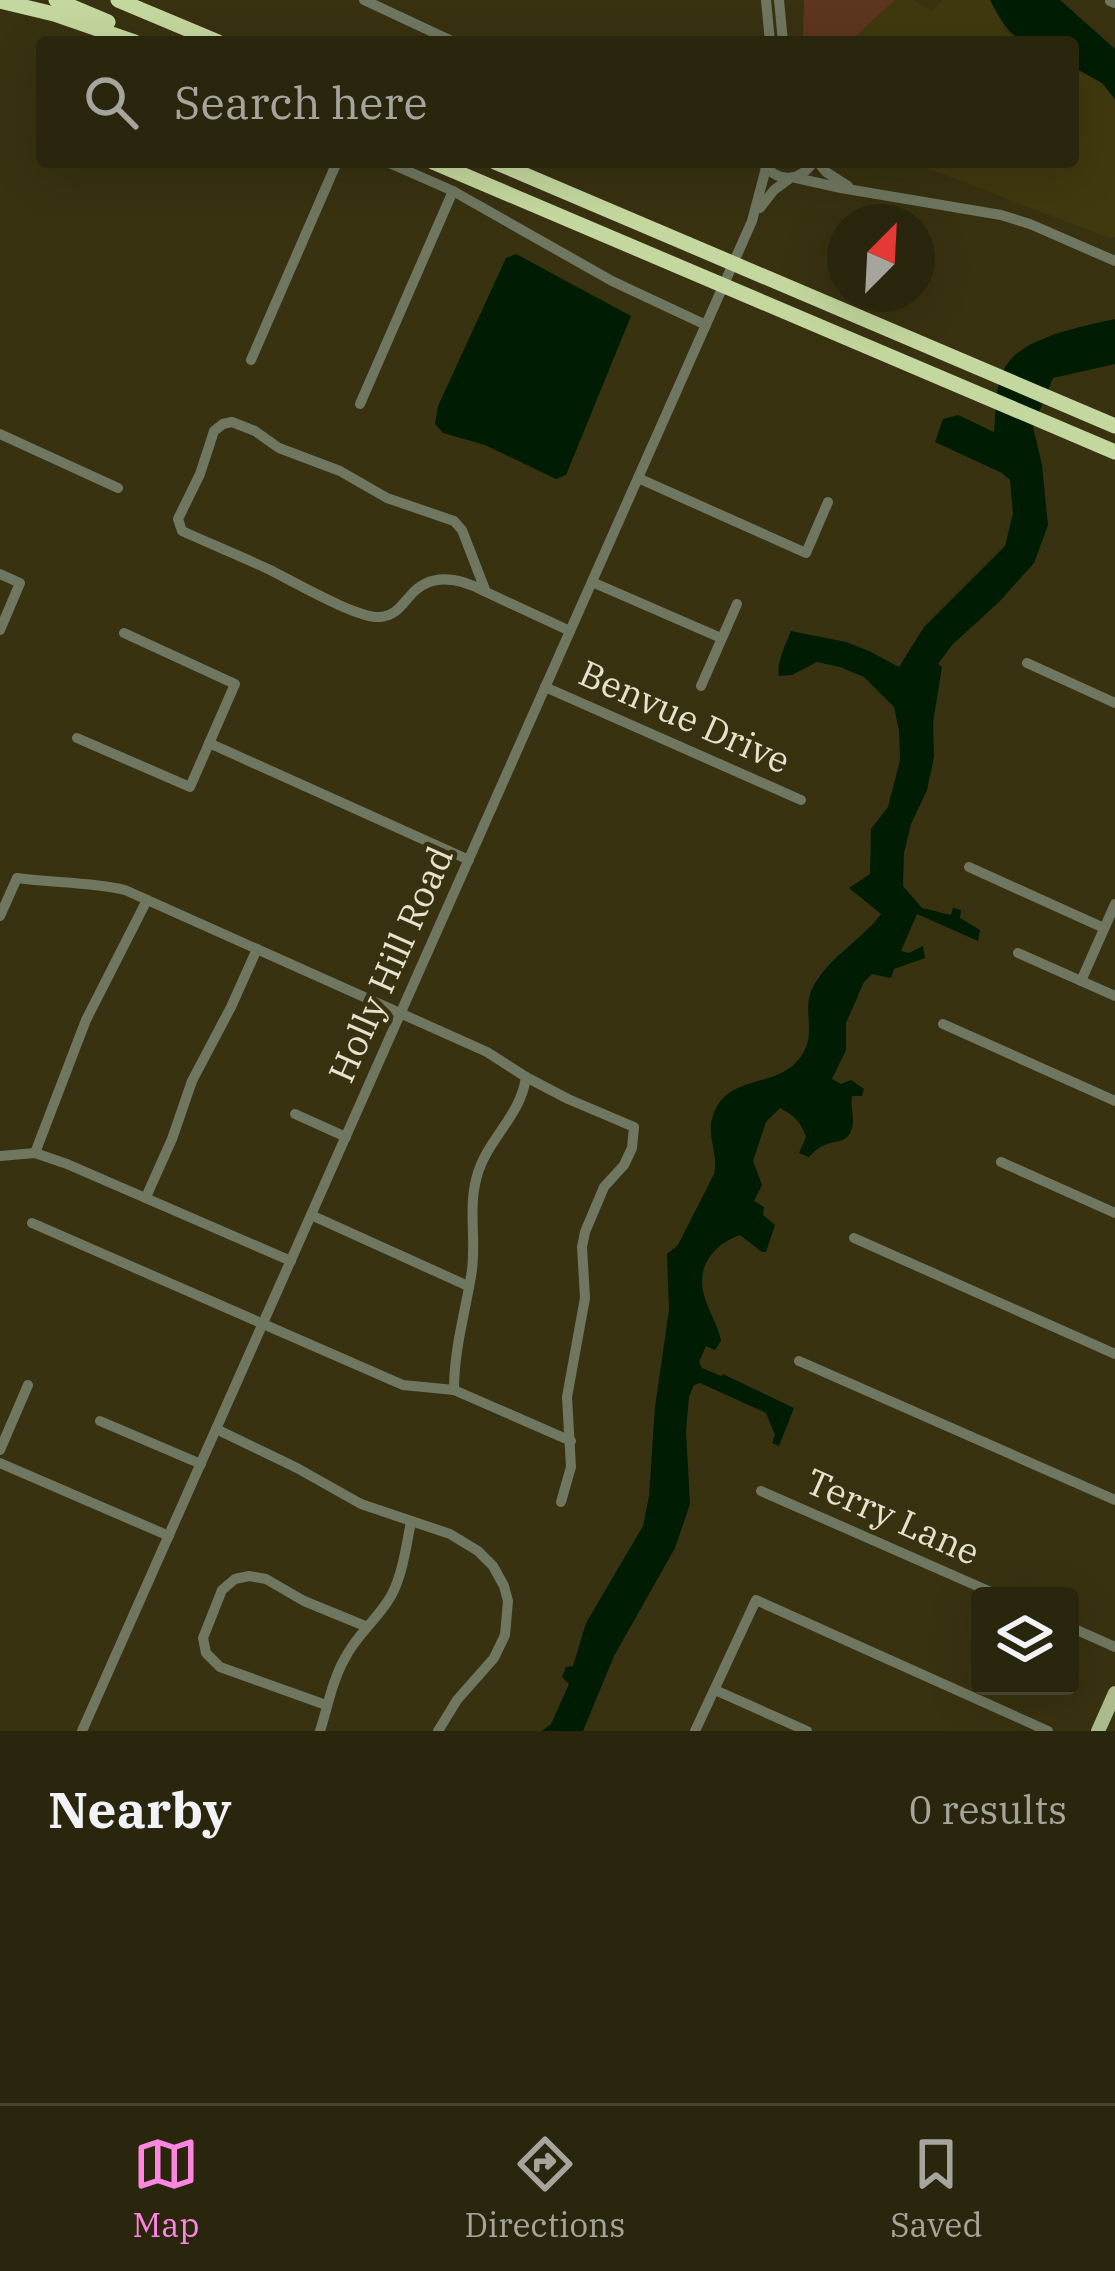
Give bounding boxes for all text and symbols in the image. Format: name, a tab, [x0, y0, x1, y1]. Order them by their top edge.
search box	[36, 36, 1079, 168]
icon: search	[78, 69, 144, 135]
text: Search here	[174, 73, 428, 131]
north arrow	[827, 204, 935, 312]
street label: Benvue Drive	[572, 649, 798, 783]
street label: Holly Hill Road	[317, 839, 463, 1089]
street label: Terry Lane	[799, 1457, 987, 1575]
map controls	[971, 1587, 1079, 1695]
button: layers	[971, 1587, 1079, 1695]
text: Nearby	[48, 1776, 232, 1842]
text: 0 results	[909, 1784, 1067, 1835]
tab: Map	[132, 2131, 199, 2246]
tab: Directions	[464, 2131, 625, 2246]
tab: Saved	[890, 2131, 983, 2246]

